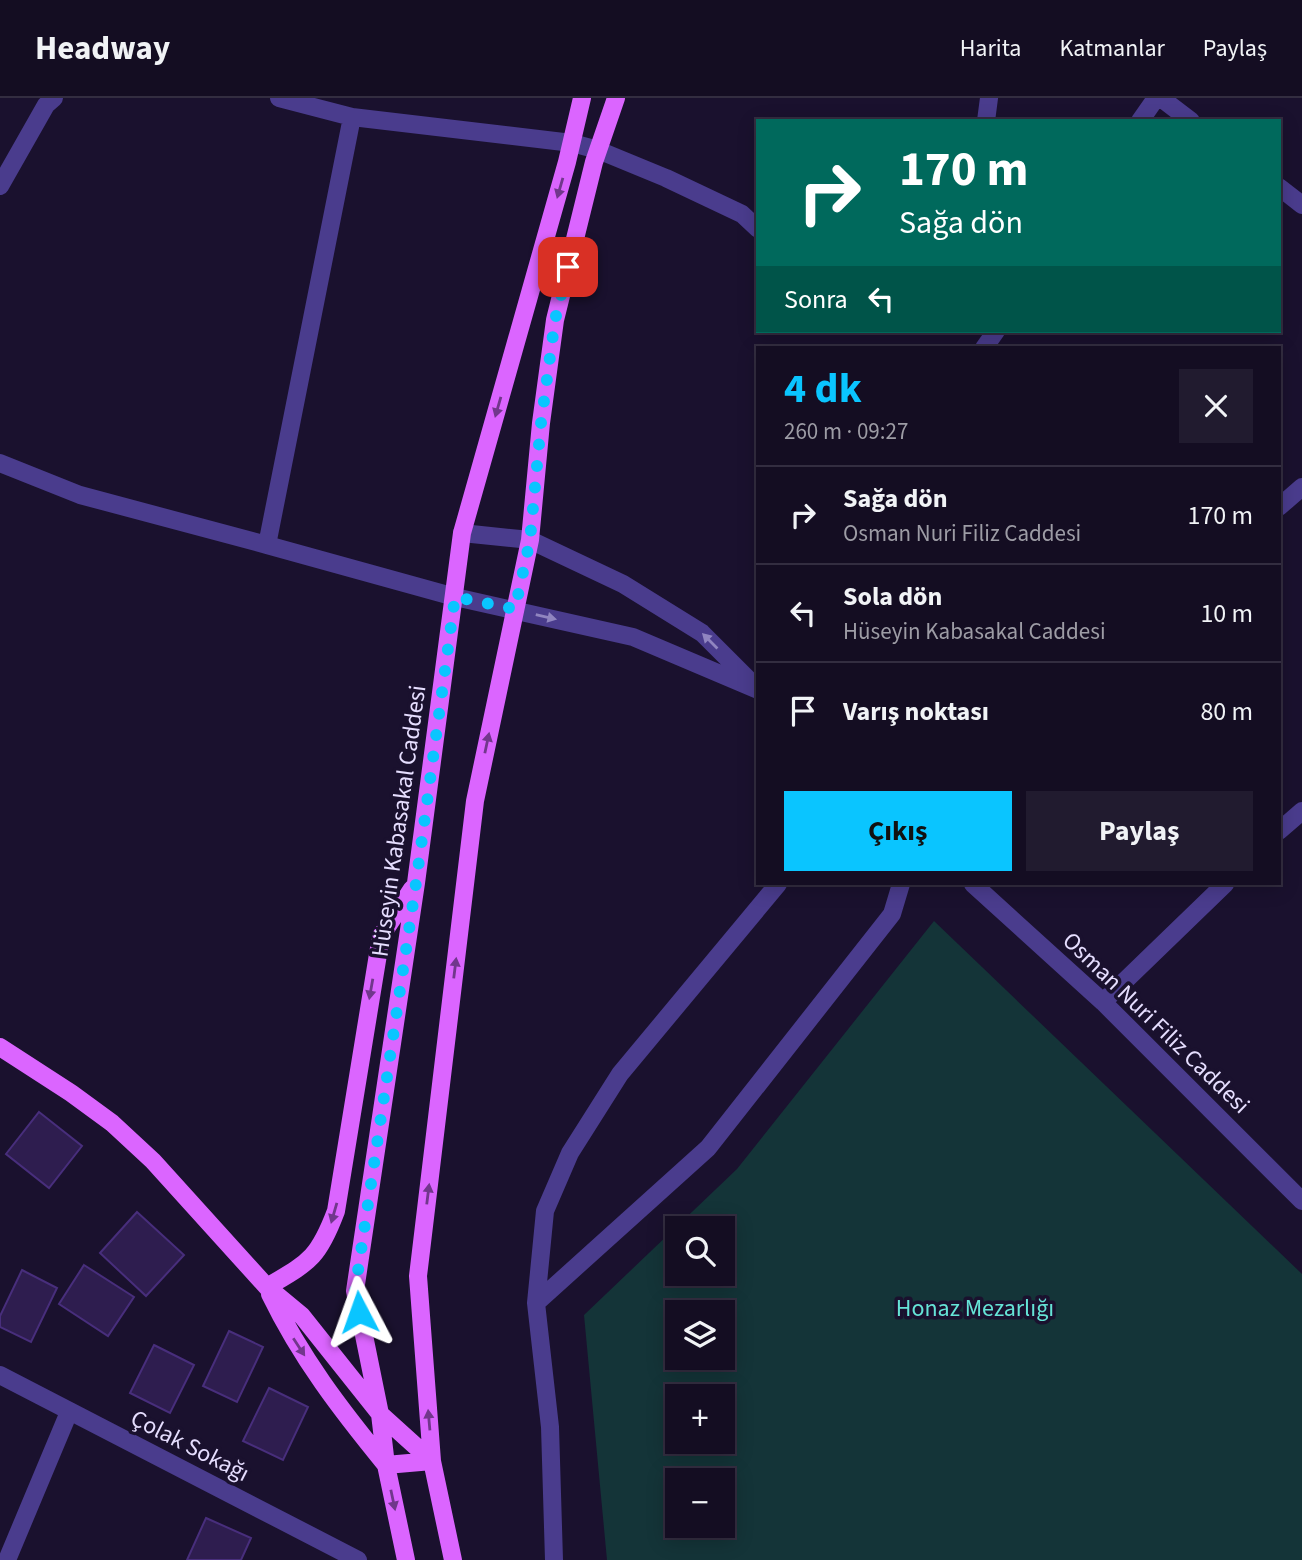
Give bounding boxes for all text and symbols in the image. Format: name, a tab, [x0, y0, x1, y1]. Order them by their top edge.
text: Headway	[35, 25, 170, 72]
text: Harita	[960, 31, 1021, 66]
text: Katmanlar	[1059, 31, 1165, 66]
text: Paylaş	[1203, 31, 1267, 66]
text: 170 m	[899, 135, 1028, 205]
icon: right	[784, 147, 875, 238]
one-way arrow	[554, 178, 564, 199]
text: Sağa dön	[899, 200, 1023, 246]
pin	[538, 237, 598, 297]
icon: arrive	[549, 248, 587, 286]
icon: left	[862, 280, 900, 318]
text: Sonra	[784, 281, 848, 318]
text: 4 dk	[784, 359, 862, 419]
button: close	[1179, 369, 1253, 443]
one-way arrow	[492, 397, 502, 418]
text: 260 m · 09:27	[784, 415, 908, 448]
text: Sağa dön	[843, 480, 948, 517]
icon: right	[784, 496, 822, 534]
text: 170 m	[1187, 497, 1253, 534]
text: Osman Nuri Filiz Caddesi	[843, 517, 1081, 550]
text: Sola dön	[843, 578, 942, 615]
icon: left	[784, 594, 822, 632]
text: 10 m	[1200, 595, 1253, 632]
one-way arrow	[535, 611, 557, 622]
text: Hüseyin Kabasakal Caddesi	[843, 615, 1106, 648]
one-way arrow	[702, 633, 719, 649]
street label: Hüseyin Kabasakal Caddesi	[363, 683, 435, 959]
icon: arrive	[784, 692, 822, 730]
text: Varış noktası	[843, 693, 989, 730]
text: 80 m	[1200, 693, 1253, 730]
one-way arrow	[481, 732, 492, 754]
button: Çıkış	[784, 791, 1012, 871]
button: Paylaş	[1026, 791, 1253, 871]
street label: Osman Nuri Filiz Caddesi	[1054, 924, 1258, 1122]
one-way arrow	[449, 957, 460, 979]
one-way arrow	[365, 978, 376, 1000]
one-way arrow	[422, 1183, 433, 1205]
one-way arrow	[328, 1203, 338, 1224]
map controls	[665, 1216, 735, 1538]
button: search	[665, 1216, 735, 1286]
position arrow	[322, 1275, 396, 1349]
park label: Honaz Mezarlığı	[896, 1291, 1054, 1326]
button: layers	[665, 1300, 735, 1370]
one-way arrow	[292, 1338, 305, 1357]
button: +	[665, 1384, 735, 1454]
street label: Çolak Sokağı	[124, 1401, 256, 1491]
one-way arrow	[423, 1409, 434, 1431]
button: −	[665, 1468, 735, 1538]
one-way arrow	[388, 1489, 399, 1511]

